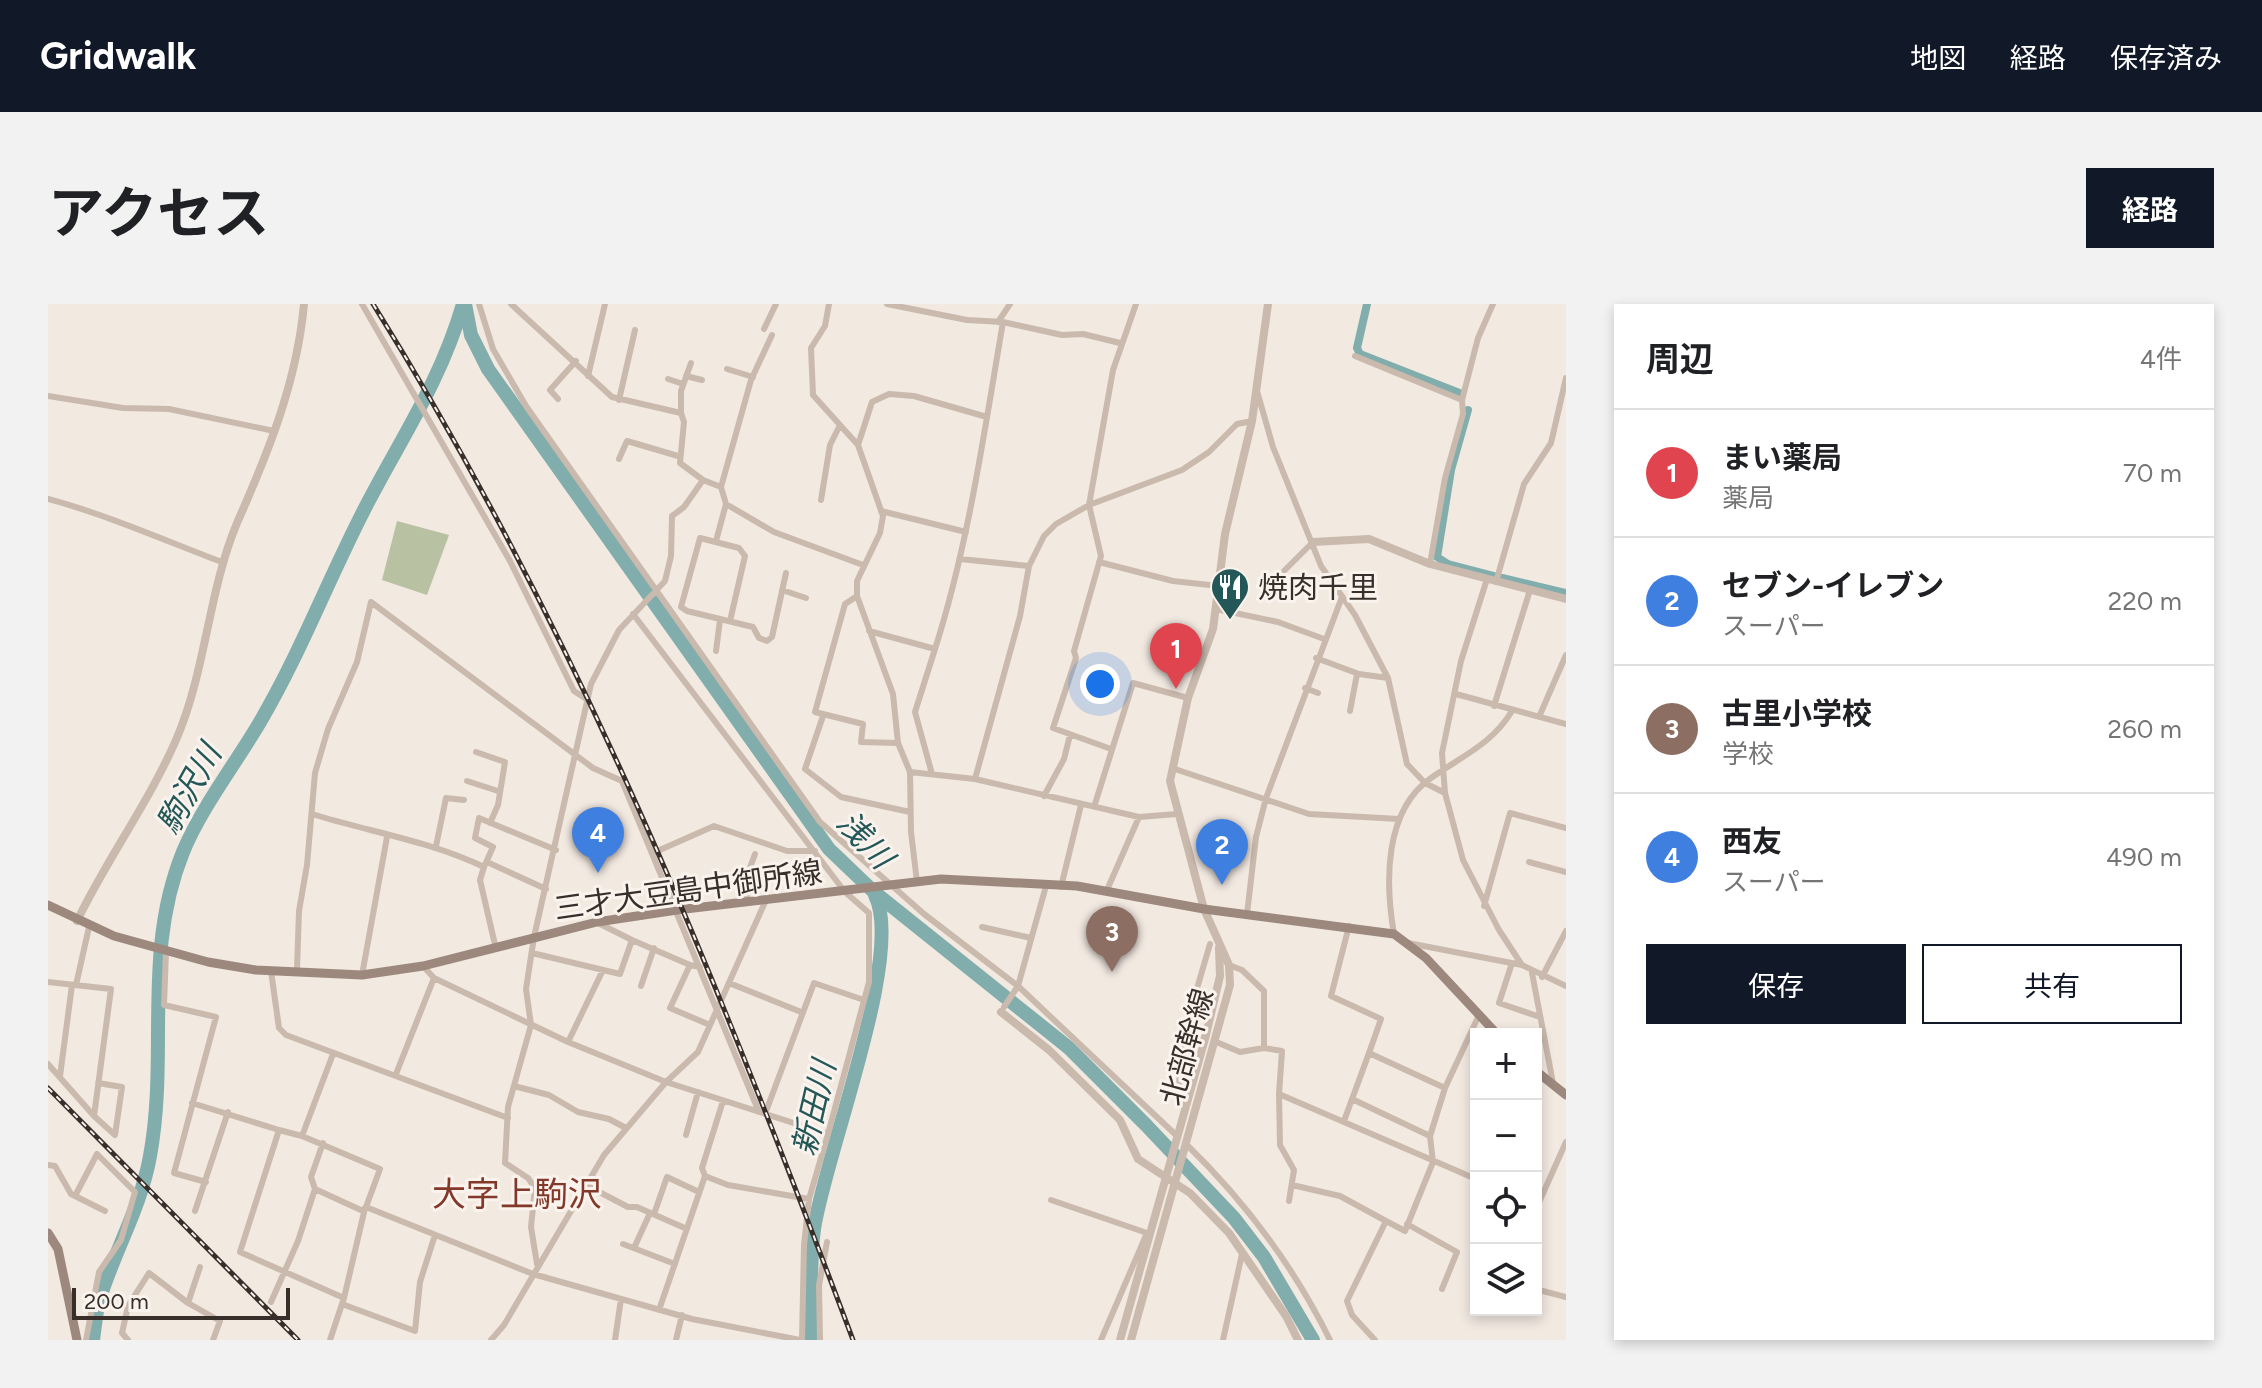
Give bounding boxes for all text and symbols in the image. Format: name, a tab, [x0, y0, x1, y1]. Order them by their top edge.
text: Gridwalk	[40, 33, 196, 79]
text: 地図	[1910, 41, 1966, 75]
text: 経路	[2010, 41, 2066, 75]
text: 保存済み	[2110, 41, 2222, 75]
button: 経路	[2086, 168, 2214, 248]
text: アクセス	[48, 180, 269, 247]
text: 周辺	[1646, 339, 1714, 380]
text: 4件	[2140, 343, 2182, 375]
text: まい薬局	[1722, 439, 1842, 476]
text: 1	[1667, 457, 1677, 489]
text: 70 m	[2123, 457, 2182, 489]
text: 薬局	[1722, 482, 1774, 514]
restaurant icon: 焼肉千里	[1209, 566, 1251, 621]
text: セブン-イレブン	[1722, 567, 1944, 604]
place label: 焼肉千里	[1258, 569, 1378, 606]
text: 2	[1664, 585, 1680, 617]
text: 220 m	[2108, 585, 2182, 617]
text: スーパー	[1722, 610, 1826, 642]
pin: 1	[1150, 623, 1202, 689]
your location	[1080, 664, 1120, 704]
text: 古里小学校	[1722, 695, 1872, 732]
text: 3	[1665, 713, 1679, 745]
text: 260 m	[2108, 713, 2182, 745]
water label: 駒沢川	[149, 735, 230, 840]
text: 学校	[1722, 738, 1774, 770]
water label: 浅川	[829, 804, 903, 879]
pin: 4	[572, 807, 624, 873]
pin: 2	[1196, 819, 1248, 885]
text: 西友	[1722, 823, 1782, 860]
text: 4	[1664, 841, 1680, 873]
text: 490 m	[2106, 841, 2182, 873]
street label: 三才大豆島中御所線	[552, 853, 824, 927]
text: スーパー	[1722, 866, 1826, 898]
pin: 3	[1086, 906, 1138, 972]
button: 保存	[1646, 944, 1906, 1024]
button: 共有	[1922, 944, 2182, 1024]
street label: 北部幹線	[1153, 984, 1221, 1110]
map controls	[1470, 1028, 1542, 1316]
button: +	[1470, 1028, 1542, 1100]
water label: 新田川	[785, 1054, 844, 1159]
button: −	[1470, 1100, 1542, 1172]
button: locate	[1470, 1172, 1542, 1244]
district label: 大字上駒沢	[432, 1174, 602, 1215]
button: layers	[1470, 1244, 1542, 1316]
scale bar	[72, 1284, 290, 1320]
text: 200 m	[84, 1288, 149, 1315]

